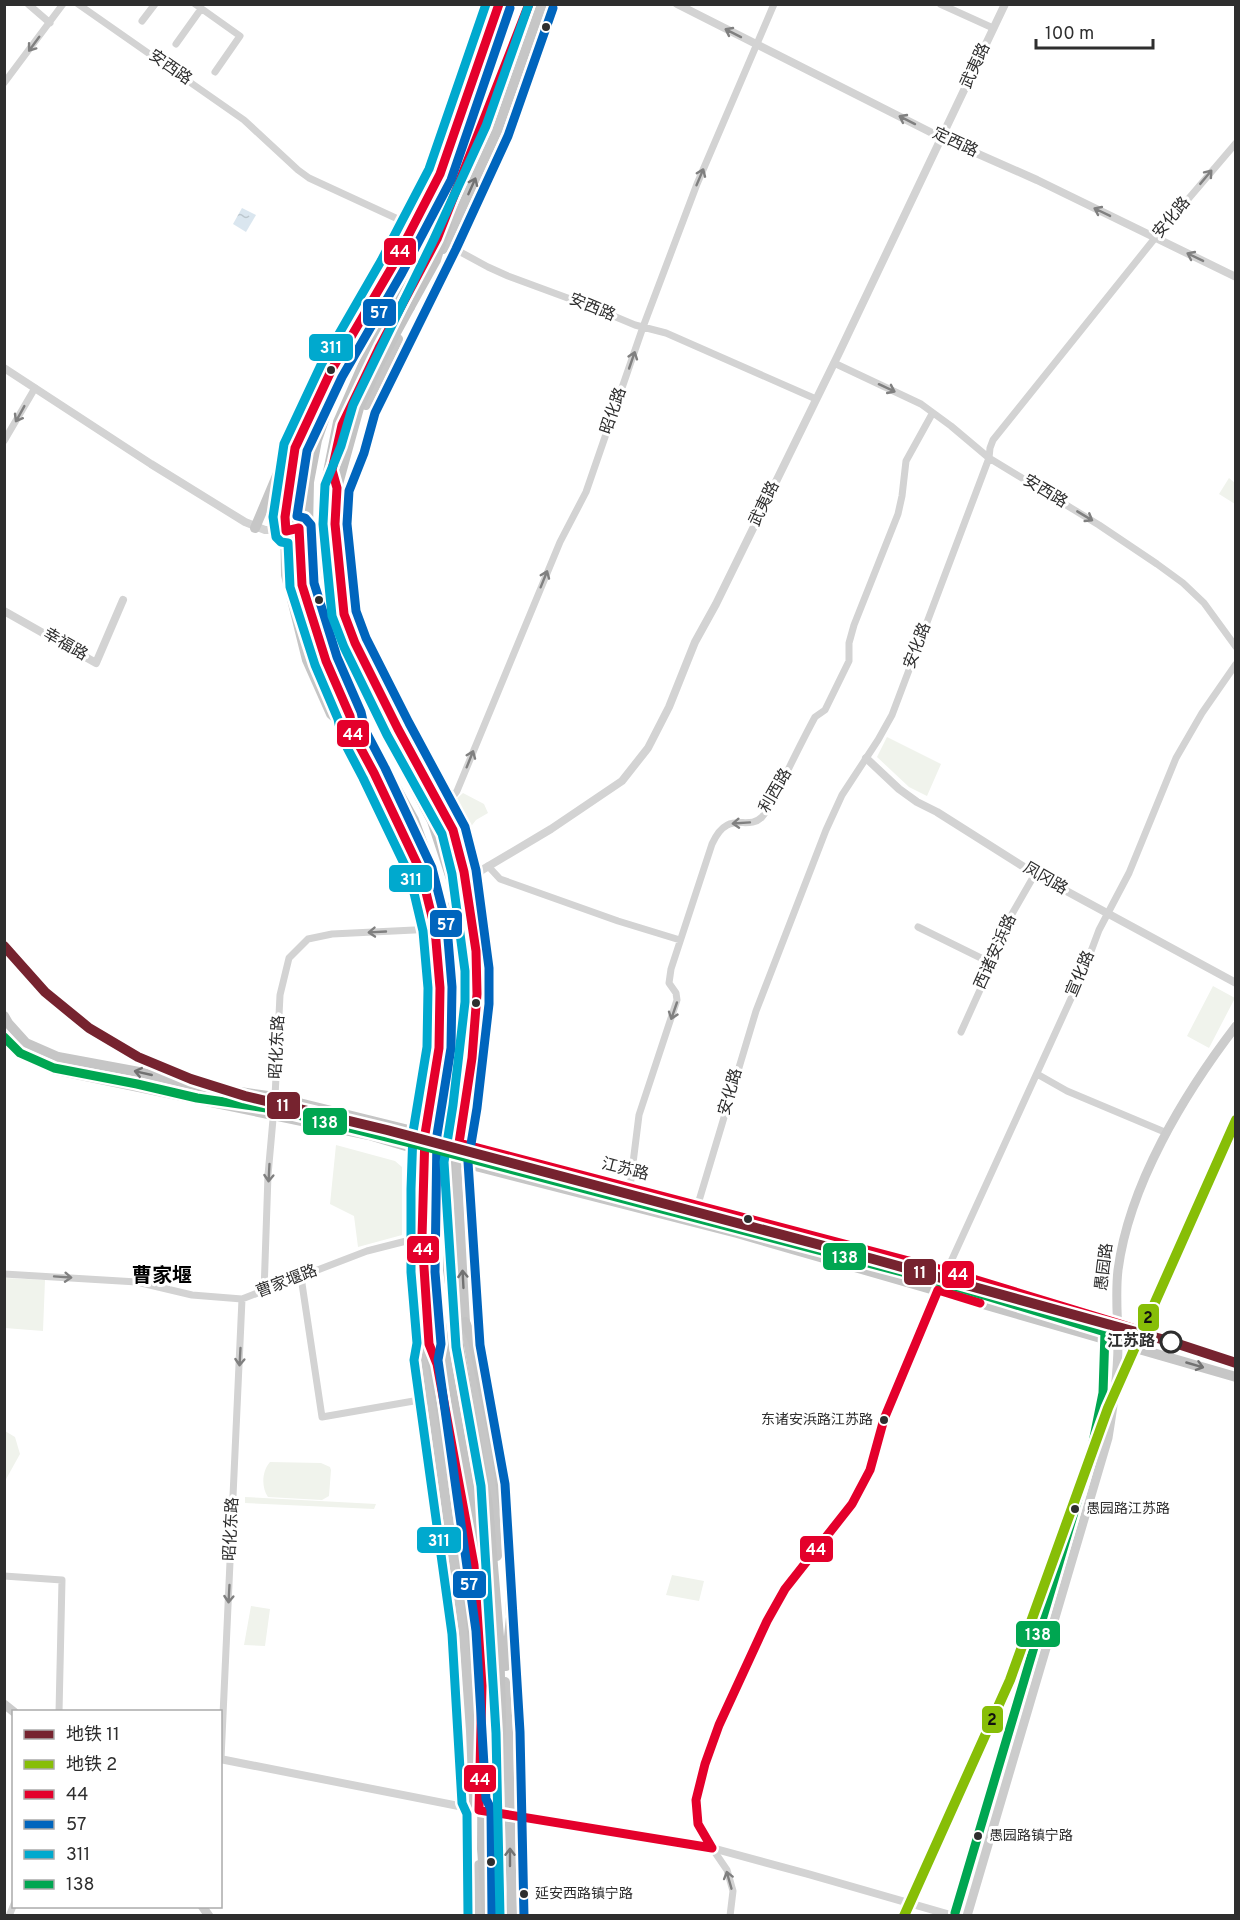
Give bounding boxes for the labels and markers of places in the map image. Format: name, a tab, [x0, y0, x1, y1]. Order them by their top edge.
unlabelled marker	[540, 21, 552, 33]
unlabelled marker	[325, 364, 337, 376]
unlabelled marker	[313, 594, 325, 606]
unlabelled marker	[470, 997, 482, 1009]
unlabelled marker	[742, 1213, 754, 1225]
marker: 江苏路	[1160, 1331, 1182, 1353]
place label: 江苏路	[1107, 1332, 1155, 1352]
place label: 东诸安浜路江苏路	[761, 1412, 873, 1429]
marker: 东诸安浜路江苏路	[878, 1414, 890, 1426]
place label: 愚园路江苏路	[1086, 1501, 1170, 1518]
marker: 愚园路江苏路	[1069, 1503, 1081, 1515]
place label: 愚园路镇宁路	[989, 1827, 1073, 1845]
marker: 愚园路镇宁路	[972, 1830, 984, 1842]
unlabelled marker	[485, 1856, 497, 1868]
place label: 延安西路镇宁路	[535, 1885, 633, 1903]
marker: 延安西路镇宁路	[518, 1888, 530, 1900]

